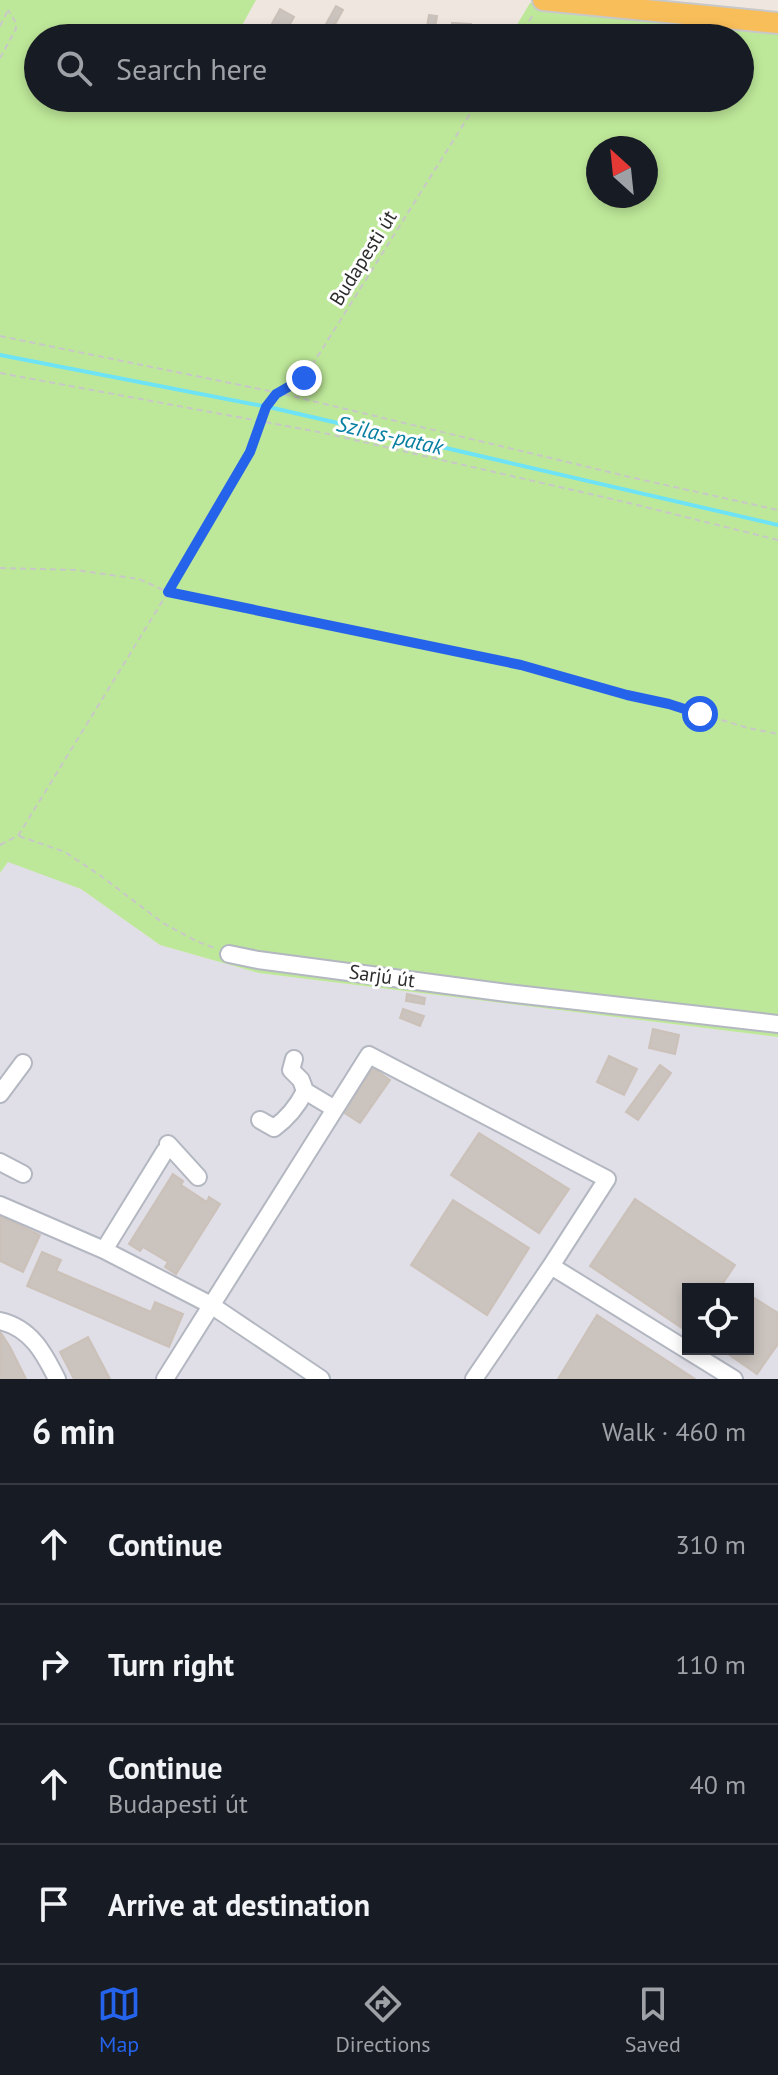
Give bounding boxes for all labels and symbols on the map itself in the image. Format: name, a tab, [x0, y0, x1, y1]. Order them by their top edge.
north arrow	[586, 136, 658, 208]
street label: Budapesti út	[323, 205, 403, 311]
route end	[286, 360, 322, 396]
water label: Szilas-patak	[334, 409, 447, 461]
route start	[682, 696, 718, 732]
street label: Sarjú út	[347, 959, 417, 994]

